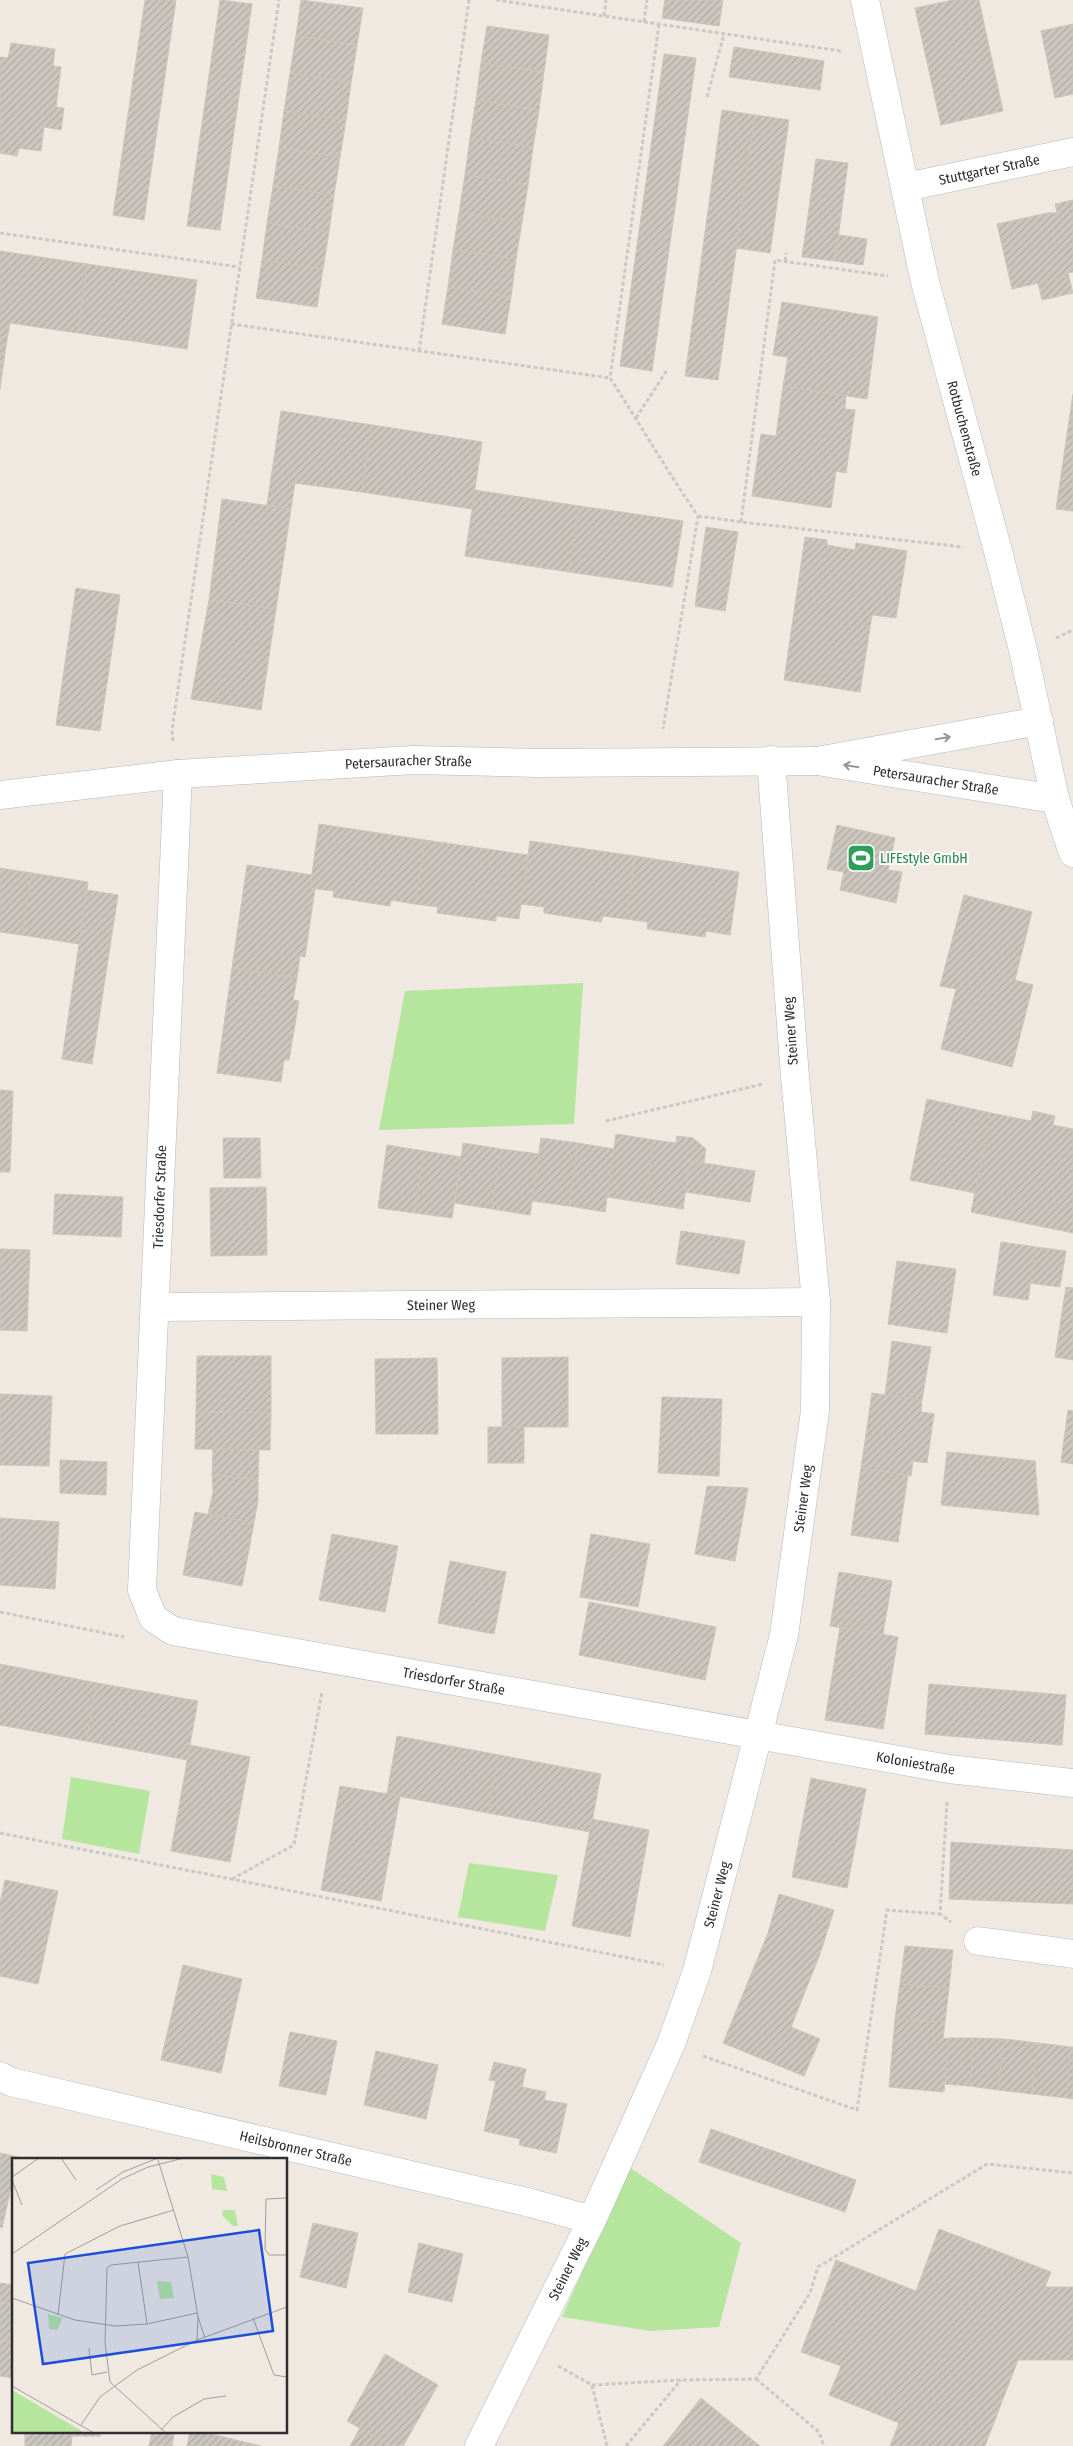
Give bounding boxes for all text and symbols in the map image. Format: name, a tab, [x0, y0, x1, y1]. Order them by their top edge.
street label: Stuttgarter Straße	[937, 151, 1041, 188]
street label: Rotbuchenstraße	[944, 379, 986, 478]
one-way arrow	[935, 733, 951, 743]
street label: Petersauracher Straße	[344, 751, 472, 773]
one-way arrow	[844, 761, 860, 771]
street label: Petersauracher Straße	[872, 762, 1000, 798]
sports icon: LIFEstyle GmbH	[846, 843, 876, 873]
place label: LIFEstyle GmbH	[880, 850, 968, 867]
street label: Steiner Weg	[780, 996, 802, 1066]
street label: Triesdorfer Straße	[150, 1145, 170, 1249]
street label: Steiner Weg	[407, 1296, 476, 1314]
street label: Steiner Weg	[790, 1463, 816, 1533]
street label: Triesdorfer Straße	[401, 1663, 506, 1698]
street label: Koloniestraße	[875, 1748, 956, 1778]
street label: Steiner Weg	[700, 1859, 734, 1930]
street label: Heilsbronner Straße	[238, 2127, 354, 2170]
inset map	[12, 2158, 288, 2434]
street label: Steiner Weg	[545, 2234, 591, 2303]

